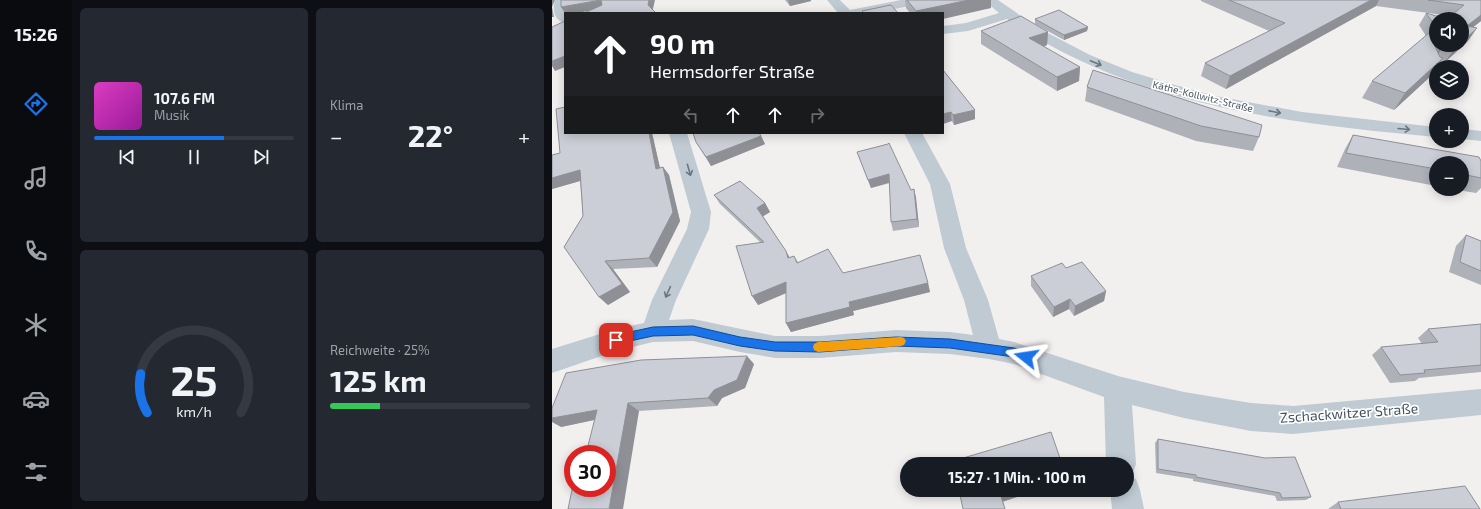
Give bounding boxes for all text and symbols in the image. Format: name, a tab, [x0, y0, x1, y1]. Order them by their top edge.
map controls	[1429, 12, 1469, 196]
button: sound	[1429, 12, 1469, 52]
text: 15:26	[14, 23, 58, 45]
text: 90 m	[650, 26, 715, 60]
icon: ahead	[584, 28, 636, 80]
text: Hermsdorfer Straße	[650, 60, 815, 82]
one-way arrow	[1089, 60, 1101, 67]
button: layers	[1429, 60, 1469, 100]
street label: Käthe-Kollwitz-Straße	[1152, 78, 1254, 114]
text: 107.6 FM	[154, 89, 215, 107]
icon: directions	[22, 90, 50, 118]
text: Klima	[330, 97, 363, 113]
icon: left	[680, 104, 702, 126]
icon: ahead	[722, 104, 744, 126]
icon: ahead	[764, 104, 786, 126]
icon: right	[806, 104, 828, 126]
text: Musik	[154, 107, 189, 123]
one-way arrow	[1268, 108, 1281, 116]
button: +	[1429, 108, 1469, 148]
text: 22°	[408, 117, 453, 153]
text: −	[330, 123, 343, 149]
text: +	[518, 123, 530, 149]
one-way arrow	[1397, 125, 1410, 133]
icon: previous	[116, 146, 138, 168]
icon: pause	[183, 146, 205, 168]
icon: next	[250, 146, 272, 168]
button: −	[1429, 156, 1469, 196]
icon: music	[22, 164, 50, 192]
one-way arrow	[686, 164, 693, 177]
icon: phone	[22, 237, 50, 265]
one-way arrow	[664, 285, 671, 297]
icon: climate	[22, 311, 50, 339]
pin	[599, 323, 633, 357]
icon: arrive	[605, 329, 627, 351]
position arrow	[1005, 336, 1047, 378]
text: Reichweite · 25%	[330, 342, 430, 358]
text: 25	[170, 354, 218, 404]
text: 125 km	[330, 362, 427, 398]
icon: car	[22, 385, 50, 413]
street label: Zschackwitzer Straße	[1279, 399, 1419, 426]
text: km/h	[176, 403, 212, 420]
speed limit sign: 30	[564, 445, 616, 497]
icon: filters	[22, 458, 50, 486]
text: 15:27 · 1 Min. · 100 m	[948, 468, 1086, 486]

